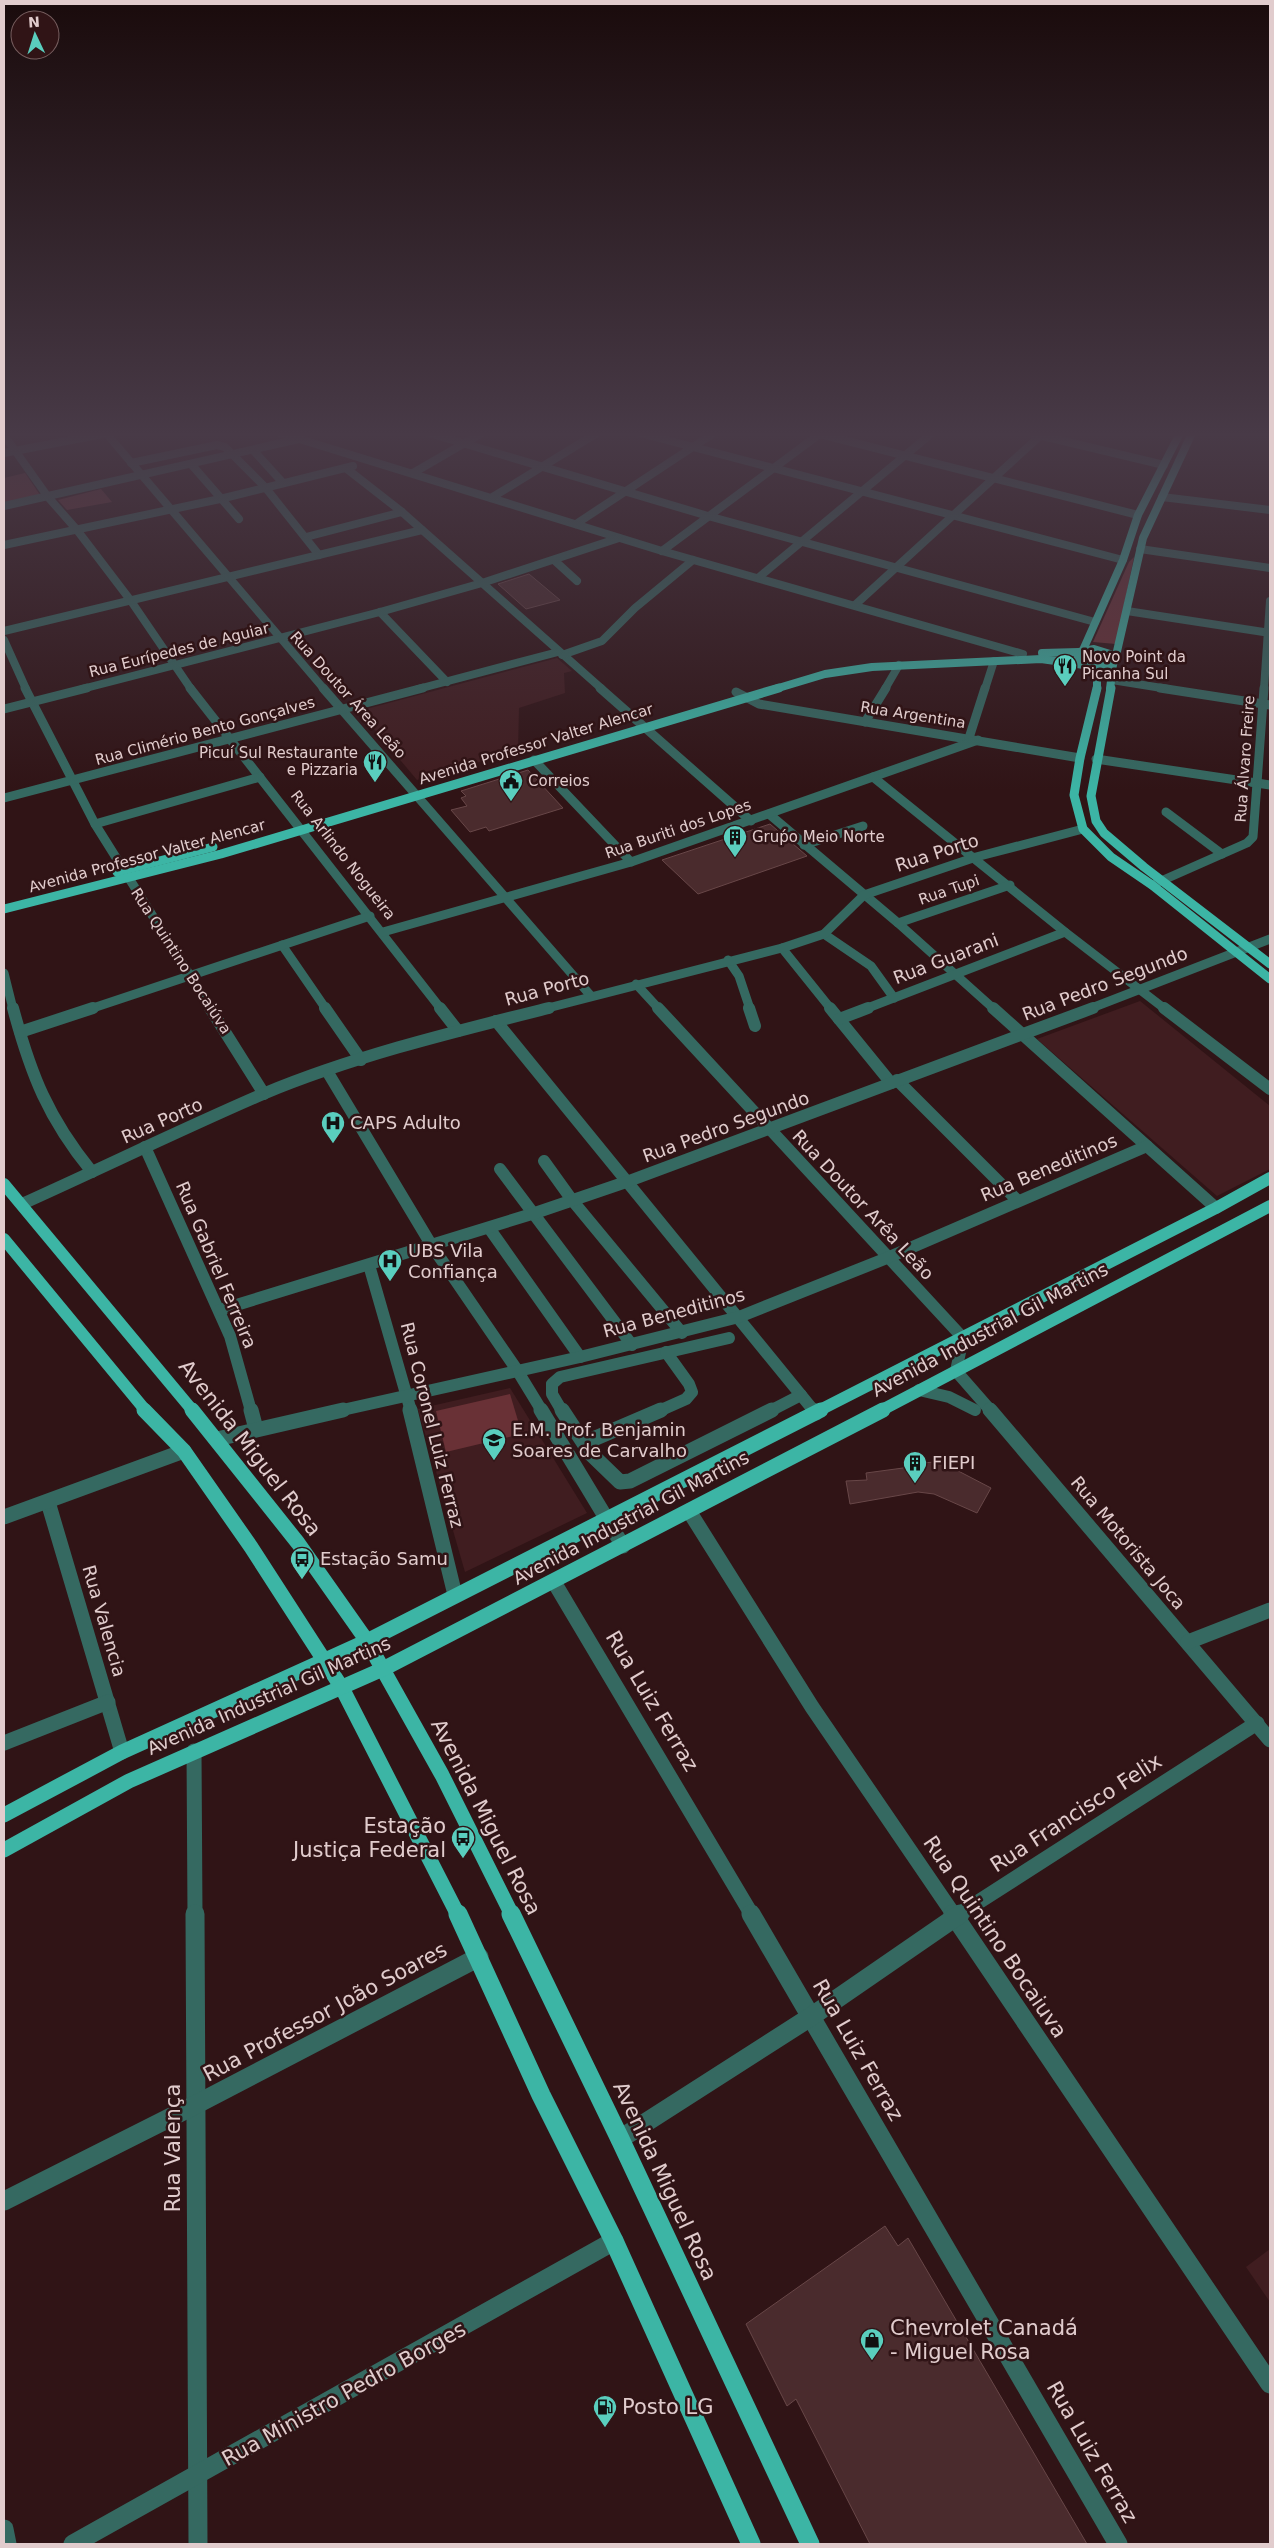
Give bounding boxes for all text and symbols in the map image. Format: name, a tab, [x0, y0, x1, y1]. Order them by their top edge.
north arrow	[10, 10, 60, 60]
text: N	[28, 14, 40, 30]
street label: Rua Eurípedes de Aguiar	[87, 619, 272, 681]
street label: Rua Doutor Área Leão	[286, 627, 410, 762]
place label: Novo Point da Picanha Sul	[1082, 648, 1186, 683]
restaurant icon: Novo Point da Picanha Sul	[1052, 653, 1078, 687]
street label: Rua Climério Bento Gonçalves	[93, 693, 317, 769]
street label: Rua Álvaro Freire	[1231, 695, 1258, 823]
street label: Rua Argentina	[859, 698, 967, 732]
street label: Avenida Professor Valter Alencar	[417, 699, 656, 788]
place label: Picuí Sul Restaurante e Pizzaria	[199, 744, 358, 779]
restaurant icon: Picuí Sul Restaurante e Pizzaria	[362, 749, 388, 783]
public building icon: Correios	[498, 768, 524, 802]
place label: Correios	[528, 772, 590, 790]
street label: Rua Arlindo Nogueira	[287, 787, 399, 923]
street label: Rua Buriti dos Lopes	[603, 795, 754, 862]
street label: Avenida Professor Valter Alencar	[27, 816, 268, 896]
building icon: Gruṕo Meio Norte	[722, 824, 748, 858]
place label: Gruṕo Meio Norte	[752, 828, 885, 846]
street label: Rua Porto	[892, 829, 981, 876]
street label: Rua Tupi	[916, 871, 982, 909]
street label: Rua Quintino Bocaiúva	[127, 885, 235, 1037]
street label: Rua Guarani	[890, 929, 1001, 988]
street label: Rua Pedro Segundo	[1019, 942, 1191, 1025]
street label: Rua Porto	[502, 967, 591, 1010]
street label: Rua Pedro Segundo	[640, 1087, 812, 1166]
street label: Rua Porto	[118, 1093, 206, 1148]
hospital icon: CAPS Adulto	[320, 1110, 346, 1144]
place label: CAPS Adulto	[350, 1112, 461, 1133]
street label: Rua Doutor Arêa Leão	[788, 1125, 938, 1284]
street label: Rua Beneditinos	[977, 1129, 1120, 1206]
street label: Rua Gabriel Ferreira	[172, 1178, 261, 1352]
place label: UBS Vila Confiança	[408, 1240, 498, 1282]
hospital icon: UBS Vila Confiança	[377, 1248, 403, 1282]
street label: Avenida Industrial Gil Martins	[868, 1258, 1111, 1401]
street label: Rua Beneditinos	[601, 1283, 747, 1342]
street label: Rua Coronel Luiz Ferraz	[397, 1320, 468, 1530]
street label: Avenida Miguel Rosa	[174, 1355, 326, 1541]
place label: E.M. Prof. Benjamin Soares de Carvalho	[512, 1419, 687, 1461]
school or university icon: E.M. Prof. Benjamin Soares de Carvalho	[481, 1427, 507, 1461]
street label: Avenida Industrial Gil Martins	[509, 1446, 752, 1589]
building icon: FIEPI	[902, 1450, 928, 1484]
place label: FIEPI	[932, 1452, 975, 1473]
street label: Rua Motorista Joca	[1067, 1472, 1190, 1614]
bus stop icon: Estação Samu	[289, 1546, 315, 1580]
place label: Estação Samu	[320, 1548, 448, 1569]
street label: Rua Valencia	[79, 1563, 130, 1679]
street label: Rua Luiz Ferraz	[601, 1627, 703, 1775]
street label: Avenida Industrial Gil Martins	[144, 1632, 394, 1759]
street label: Avenida Miguel Rosa	[426, 1715, 546, 1919]
street label: Rua Francisco Felix	[986, 1749, 1166, 1877]
place label: Estação Justiça Federal	[291, 1814, 446, 1862]
bus stop icon: Estação Justiça Federal	[450, 1825, 476, 1859]
street label: Rua Quintino Bocaiuva	[918, 1831, 1072, 2043]
street label: Rua Professor João Soares	[199, 1937, 451, 2087]
street label: Rua Luiz Ferraz	[808, 1975, 908, 2125]
street label: Avenida Miguel Rosa	[608, 2078, 722, 2284]
street label: Rua Valença	[161, 2084, 185, 2212]
place label: Chevrolet Canadá - Miguel Rosa	[890, 2316, 1078, 2364]
street label: Rua Ministro Pedro Borges	[218, 2317, 470, 2471]
shop icon: Chevrolet Canadá - Miguel Rosa	[859, 2327, 885, 2361]
street label: Rua Luiz Ferraz	[1042, 2377, 1142, 2527]
fuel station icon: Posto LG	[592, 2394, 618, 2428]
place label: Posto LG	[622, 2395, 713, 2419]

